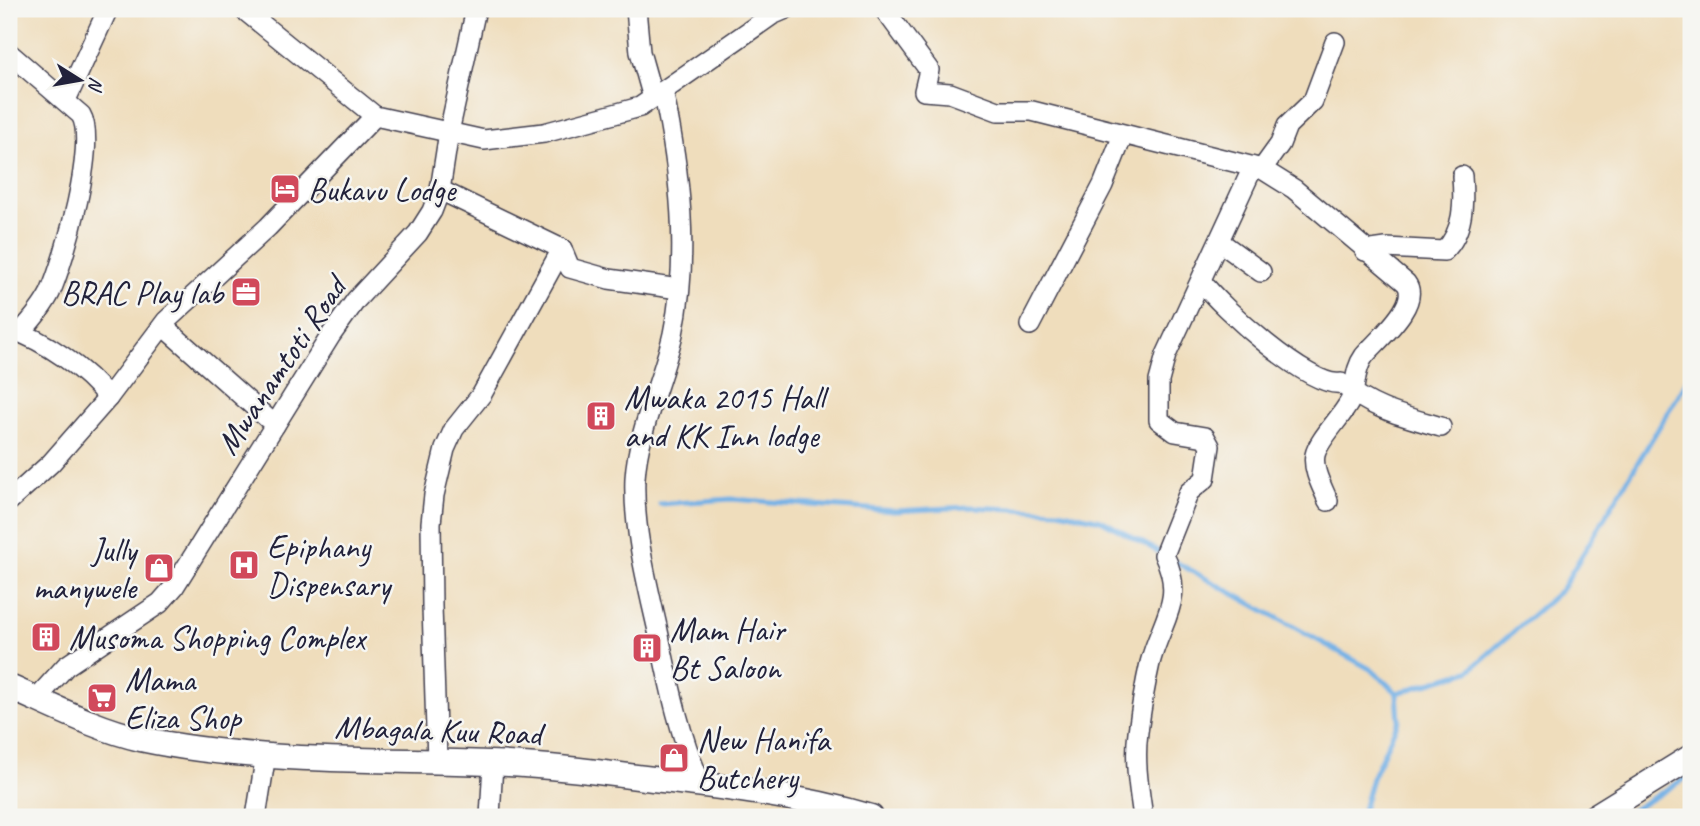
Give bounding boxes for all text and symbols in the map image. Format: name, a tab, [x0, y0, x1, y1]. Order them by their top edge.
north arrow	[46, 46, 116, 116]
text: N	[82, 75, 109, 94]
place label: Bukavu Lodge	[308, 169, 457, 211]
hotel icon: Bukavu Lodge	[268, 172, 302, 206]
street label: Mwanamtoti Road	[206, 265, 358, 462]
place label: BRAC Play lab	[61, 272, 225, 314]
office icon: BRAC Play lab	[229, 275, 263, 309]
place label: Mwaka 2015 Hall and KK Inn lodge	[624, 377, 829, 457]
building icon: Mwaka 2015 Hall and KK Inn lodge	[584, 399, 618, 433]
place label: Epiphany Dispensary	[267, 526, 393, 606]
place label: Jully manywele	[33, 529, 139, 609]
hospital icon: Epiphany Dispensary	[227, 548, 261, 582]
shop icon: Jully manywele	[142, 551, 176, 585]
place label: Mam Hair Bt Saloon	[670, 609, 787, 689]
place label: Musoma Shopping Complex	[69, 617, 368, 659]
building icon: Musoma Shopping Complex	[29, 620, 63, 654]
building icon: Mam Hair Bt Saloon	[630, 631, 664, 665]
place label: Mama Eliza Shop	[125, 659, 242, 739]
supermarket icon: Mama Eliza Shop	[85, 681, 119, 715]
street label: Mbagala Kuu Road	[334, 705, 547, 755]
place label: New Hanifa Butchery	[697, 719, 832, 799]
shop icon: New Hanifa Butchery	[657, 741, 691, 775]

